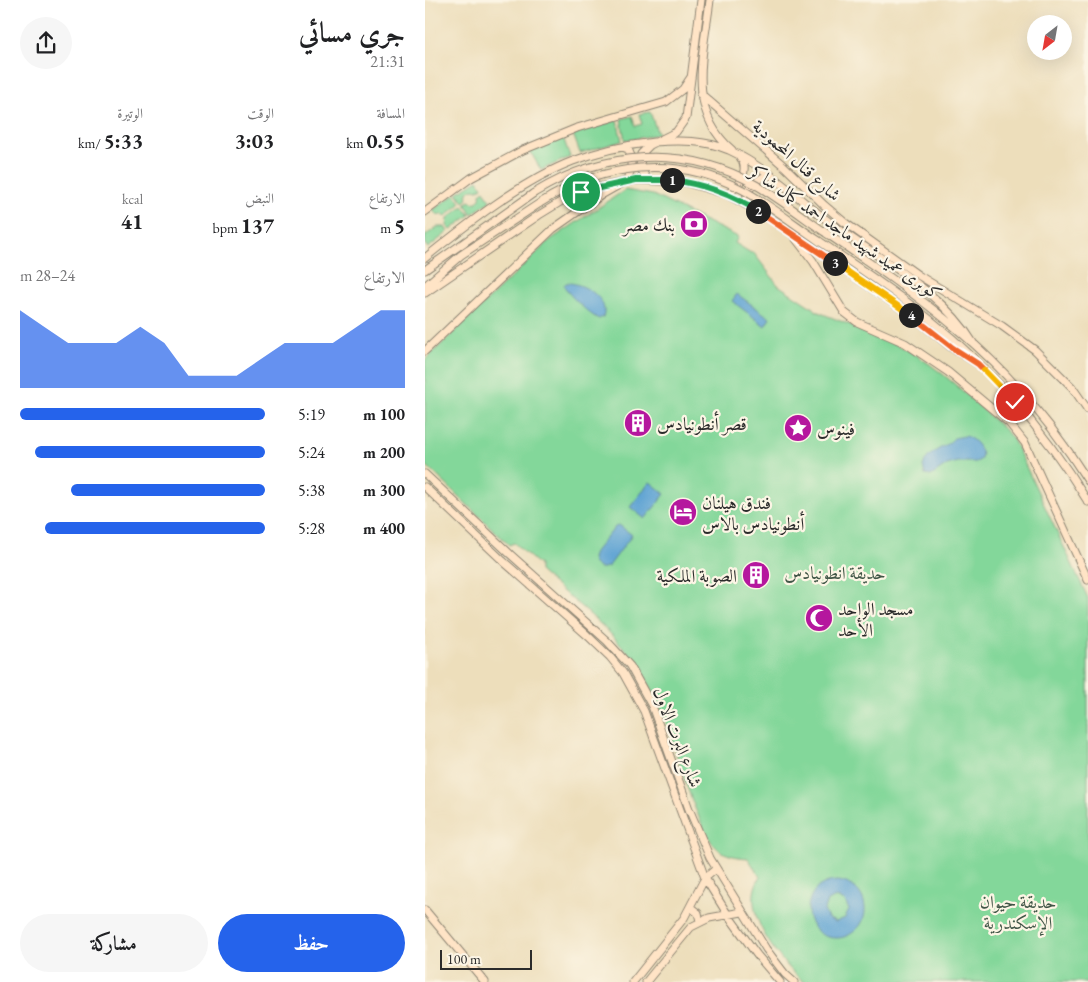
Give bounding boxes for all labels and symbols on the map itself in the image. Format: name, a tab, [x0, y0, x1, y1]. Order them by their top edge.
north arrow	[1027, 15, 1073, 60]
street label: شارع قنال المحمودية	[745, 114, 846, 209]
street label: كوبرى عميد شهيد ماجد احمد كمال شاكر	[743, 158, 947, 306]
pin: 1	[659, 168, 685, 192]
pin	[560, 171, 602, 213]
pin: 2	[745, 198, 771, 224]
bank icon: بنك مصر	[679, 209, 709, 239]
place label: بنك مصر	[621, 213, 675, 237]
pin: 3	[823, 250, 847, 276]
pin: 4	[899, 302, 923, 328]
pin	[994, 381, 1036, 423]
building icon: قصر أنطونيادس	[623, 408, 653, 438]
place label: قصر أنطونيادس	[657, 411, 747, 436]
place icon: فينوس	[783, 413, 813, 443]
place label: فينوس	[817, 417, 855, 440]
place label: فندق هيلنان أنطونيادس بالاس	[702, 491, 805, 535]
hotel icon: فندق هيلنان أنطونيادس بالاس	[668, 497, 698, 527]
building icon: الصوبة الملكية	[741, 560, 771, 590]
park label: حديقة انطونيادس	[784, 561, 886, 584]
place label: الصوبة الملكية	[656, 564, 737, 587]
place label: مسجد الواحد الأحد	[838, 597, 913, 641]
mosque icon: مسجد الواحد الأحد	[804, 603, 834, 633]
street label: شارع البرت الاول	[645, 684, 708, 792]
park label: حديقة حيوان الإسكندرية	[980, 890, 1056, 936]
scale bar	[440, 947, 533, 970]

